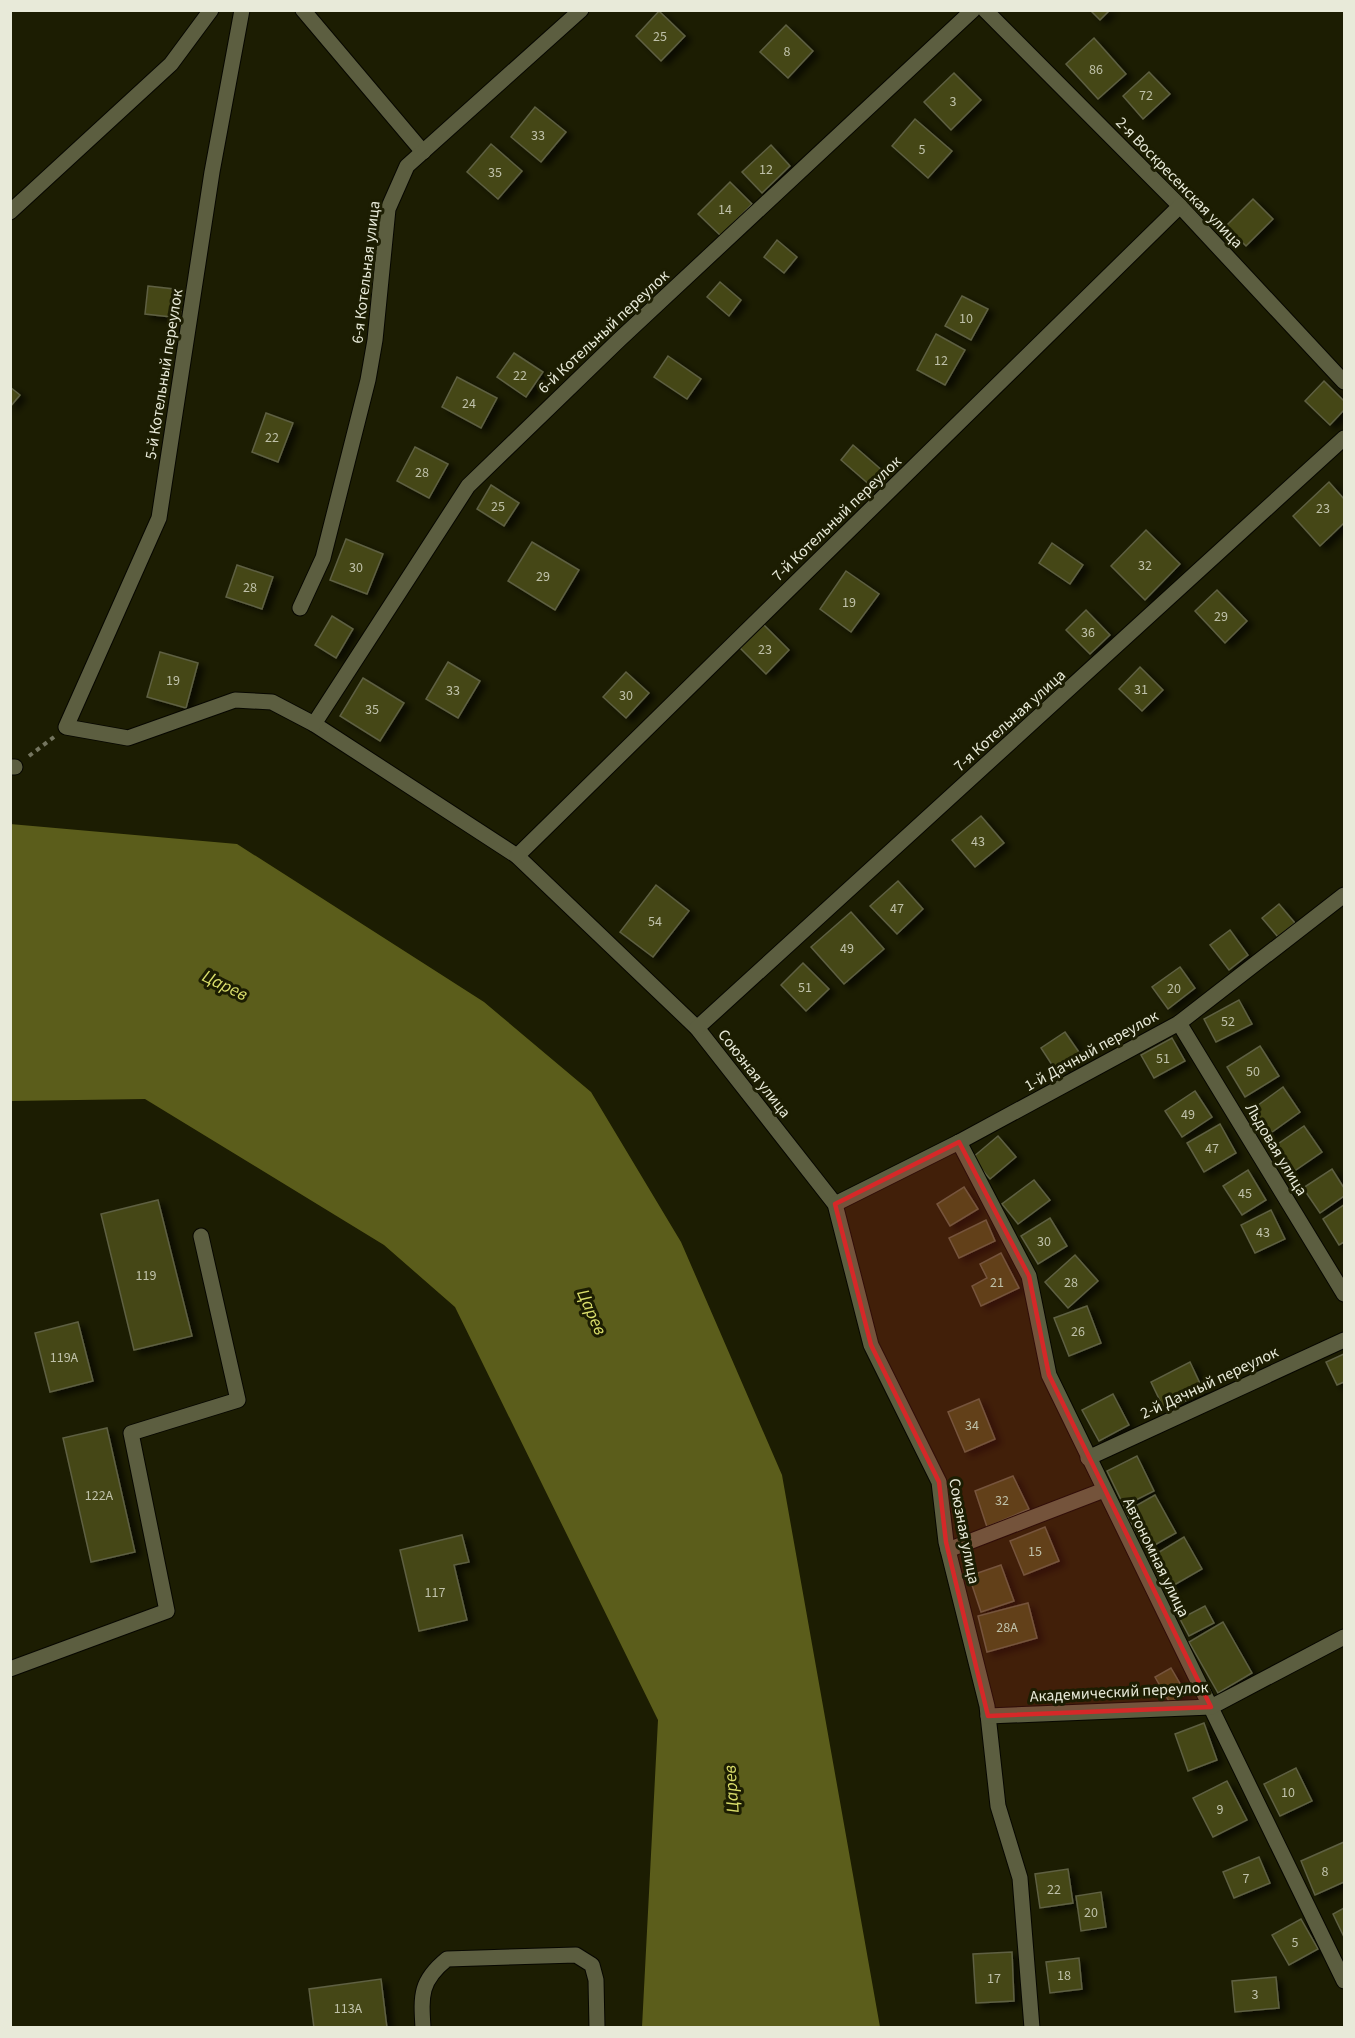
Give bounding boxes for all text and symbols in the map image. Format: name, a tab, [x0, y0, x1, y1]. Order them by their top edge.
house number: 25	[653, 27, 667, 47]
house number: 8	[784, 42, 791, 62]
house number: 86	[1089, 60, 1103, 80]
house number: 72	[1139, 86, 1153, 106]
house number: 3	[950, 92, 957, 112]
street label: 2-я Воскресенская улица	[1111, 112, 1248, 253]
house number: 33	[531, 126, 545, 146]
house number: 5	[919, 140, 926, 160]
house number: 12	[759, 160, 773, 180]
house number: 35	[488, 163, 502, 183]
street label: 6-я Котельная улица	[346, 200, 386, 345]
house number: 14	[718, 200, 732, 220]
street label: 6-й Котельный переулок	[533, 265, 674, 399]
street label: 5-й Котельный переулок	[140, 287, 188, 461]
house number: 10	[959, 309, 973, 329]
house number: 12	[934, 351, 948, 371]
house number: 22	[513, 366, 527, 386]
house number: 24	[462, 394, 476, 414]
house number: 22	[265, 428, 279, 448]
street label: 7-й Котельный переулок	[767, 451, 906, 586]
house number: 28	[415, 463, 429, 483]
house number: 25	[491, 497, 505, 517]
house number: 23	[1316, 499, 1330, 519]
house number: 32	[1138, 556, 1152, 576]
house number: 30	[349, 558, 363, 578]
house number: 29	[536, 567, 550, 587]
house number: 28	[243, 578, 257, 598]
house number: 19	[842, 593, 856, 613]
house number: 29	[1214, 607, 1228, 627]
house number: 36	[1081, 623, 1095, 643]
house number: 23	[758, 640, 772, 660]
street label: 7-я Котельная улица	[949, 665, 1070, 777]
house number: 19	[166, 671, 180, 691]
house number: 31	[1134, 680, 1148, 700]
house number: 33	[446, 681, 460, 701]
house number: 30	[619, 686, 633, 706]
house number: 35	[365, 700, 379, 720]
house number: 43	[971, 832, 985, 852]
house number: 47	[890, 899, 904, 919]
house number: 54	[648, 912, 662, 932]
house number: 49	[840, 939, 854, 959]
water label: Царев	[198, 964, 252, 1007]
house number: 51	[798, 978, 812, 998]
house number: 20	[1167, 979, 1181, 999]
street label: 1-й Дачный переулок	[1021, 1005, 1162, 1097]
house number: 52	[1221, 1012, 1235, 1032]
street label: Союзная улица	[713, 1025, 796, 1123]
house number: 51	[1156, 1049, 1170, 1069]
house number: 50	[1246, 1062, 1260, 1082]
street label: Льдовая улица	[1240, 1099, 1313, 1200]
house number: 49	[1181, 1105, 1195, 1125]
house number: 47	[1205, 1139, 1219, 1159]
house number: 45	[1238, 1184, 1252, 1204]
house number: 43	[1256, 1223, 1270, 1243]
house number: 30	[1037, 1232, 1051, 1252]
house number: 119	[136, 1266, 156, 1286]
house number: 21	[990, 1273, 1004, 1293]
house number: 28	[1064, 1273, 1078, 1293]
water label: Царев	[570, 1285, 613, 1339]
house number: 26	[1071, 1322, 1085, 1342]
street label: 2-й Дачный переулок	[1137, 1341, 1282, 1425]
house number: 119А	[50, 1348, 79, 1368]
house number: 34	[965, 1416, 979, 1436]
street label: Союзная улица	[943, 1477, 985, 1586]
house number: 122А	[85, 1486, 114, 1506]
house number: 32	[995, 1491, 1009, 1511]
street label: Автономная улица	[1118, 1494, 1195, 1621]
house number: 15	[1028, 1542, 1042, 1562]
house number: 117	[425, 1583, 445, 1603]
house number: 28А	[996, 1618, 1018, 1638]
street label: Академический переулок	[1029, 1676, 1209, 1708]
water label: Царев	[717, 1764, 746, 1814]
house number: 10	[1281, 1783, 1295, 1803]
house number: 9	[1217, 1800, 1224, 1820]
house number: 8	[1322, 1862, 1329, 1882]
house number: 7	[1243, 1869, 1250, 1889]
house number: 22	[1047, 1880, 1061, 1900]
house number: 20	[1084, 1903, 1098, 1923]
house number: 5	[1292, 1933, 1299, 1953]
house number: 18	[1057, 1966, 1071, 1986]
house number: 17	[987, 1969, 1001, 1989]
house number: 3	[1252, 1985, 1259, 2005]
house number: 113А	[334, 1999, 363, 2019]

